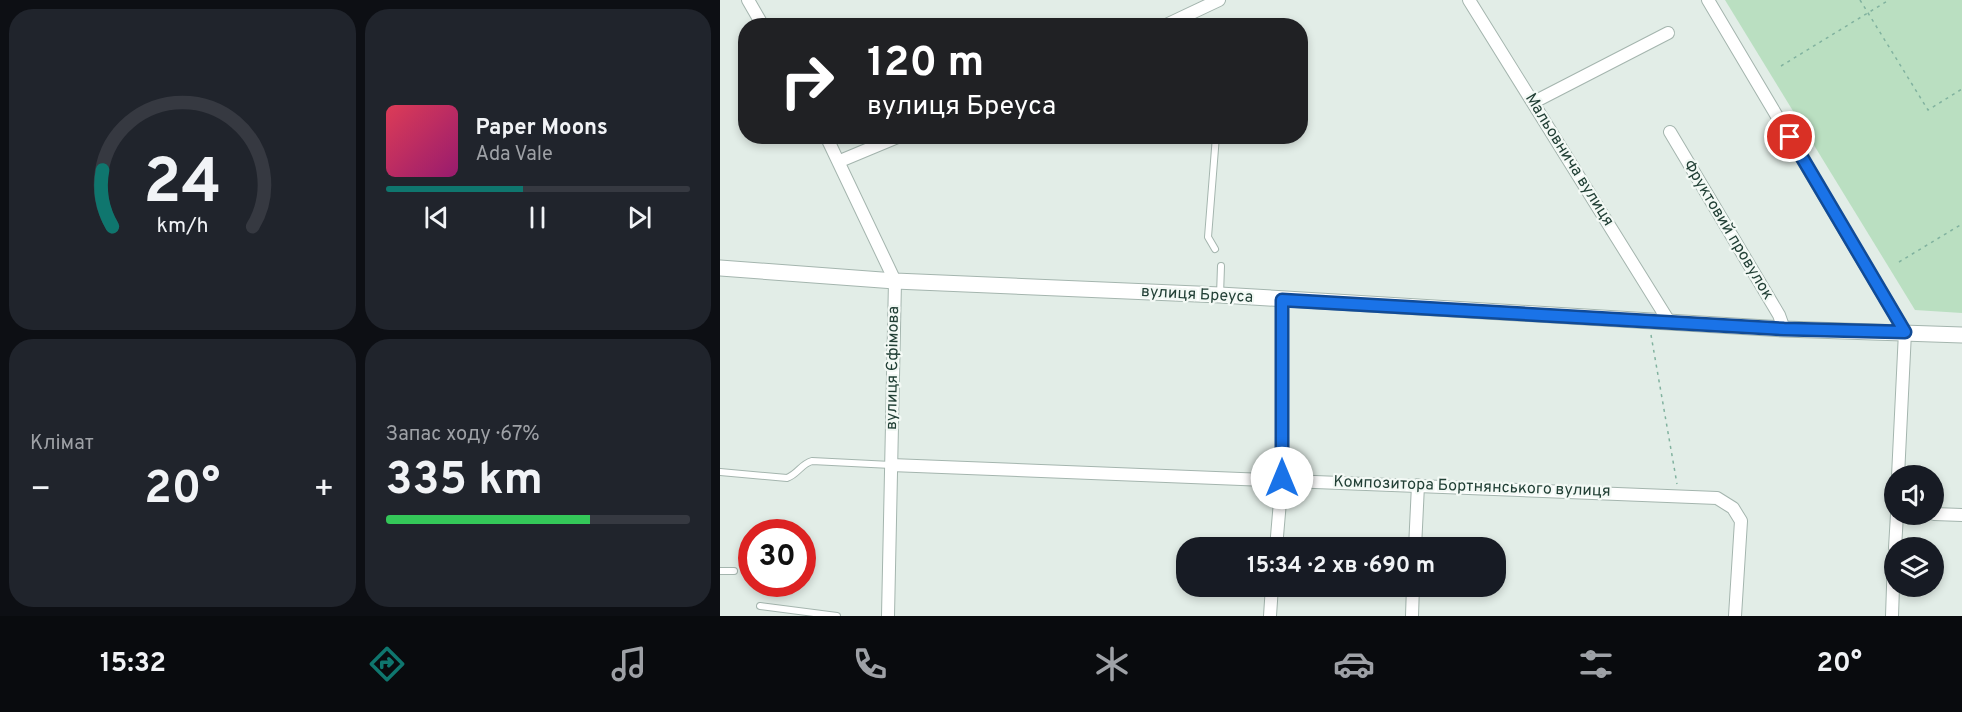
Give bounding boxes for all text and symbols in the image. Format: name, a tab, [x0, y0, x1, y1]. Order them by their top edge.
text: 120 m	[867, 38, 984, 91]
icon: right	[768, 42, 846, 120]
text: вулиця Бреуса	[867, 90, 1056, 124]
street label: Мальовнича вулиця	[1520, 90, 1618, 230]
pin	[1764, 111, 1815, 162]
text: Paper Moons	[476, 115, 608, 142]
icon: arrive	[1773, 120, 1806, 153]
text: Ada Vale	[476, 142, 553, 168]
text: 24	[143, 146, 221, 225]
street label: Фруктовий провулок	[1678, 156, 1778, 304]
icon: previous	[420, 201, 453, 234]
icon: pause	[521, 201, 554, 234]
icon: next	[623, 201, 656, 234]
text: km/h	[156, 213, 208, 240]
street label: вулиця Бреуса	[1140, 282, 1254, 308]
street label: вулиця Єфімова	[882, 306, 904, 430]
text: Запас ходу · 67%	[386, 422, 540, 448]
text: Клімат	[30, 431, 94, 457]
position arrow	[1250, 446, 1314, 510]
text: 335 km	[386, 453, 543, 510]
text: 20°	[144, 462, 220, 519]
map controls	[1884, 465, 1944, 597]
button: sound	[1884, 465, 1944, 525]
text: −	[30, 470, 51, 512]
text: +	[313, 470, 334, 512]
street label: Композитора Бортнянського вулиця	[1333, 472, 1611, 502]
speed limit sign: 30	[738, 519, 816, 597]
button: layers	[1884, 537, 1944, 597]
text: 15:34 · 2 хв · 690 m	[1247, 553, 1435, 580]
icon: directions	[366, 643, 408, 685]
icon: music	[608, 643, 650, 685]
icon: phone	[849, 643, 891, 685]
icon: climate	[1091, 643, 1133, 685]
icon: car	[1333, 643, 1375, 685]
icon: filters	[1575, 643, 1617, 685]
text: 15:32	[100, 647, 166, 681]
text: 20°	[1816, 647, 1862, 681]

